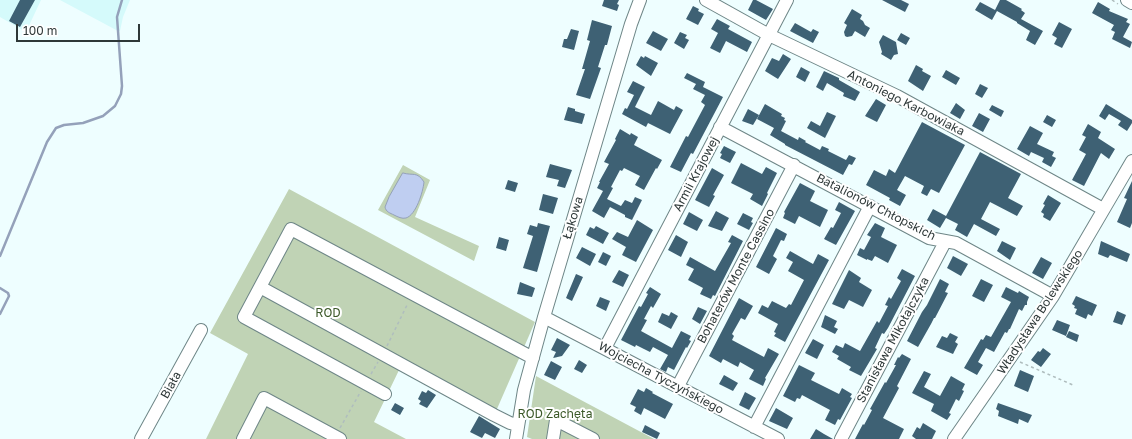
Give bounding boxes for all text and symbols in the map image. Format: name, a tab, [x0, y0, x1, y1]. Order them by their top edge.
scale bar	[18, 16, 142, 42]
text: 100 m	[23, 23, 57, 38]
street label: Antoniego Karbowiaka	[845, 67, 967, 139]
street label: Armii Krajowej	[670, 134, 722, 214]
street label: Batalionów Chłopskich	[814, 171, 938, 243]
street label: Łąkowa	[560, 195, 586, 241]
street label: Bohaterów Monte Cassino	[694, 206, 778, 346]
street label: Władysława Bolewskiego	[994, 247, 1086, 377]
street label: Stanisława Mikołajczyka	[854, 275, 932, 405]
park label: ROD	[315, 306, 341, 320]
street label: Wojciecha Tyczyńskiego	[596, 339, 726, 417]
street label: Biała	[158, 369, 184, 401]
park label: ROD Zachęta	[518, 407, 592, 421]

